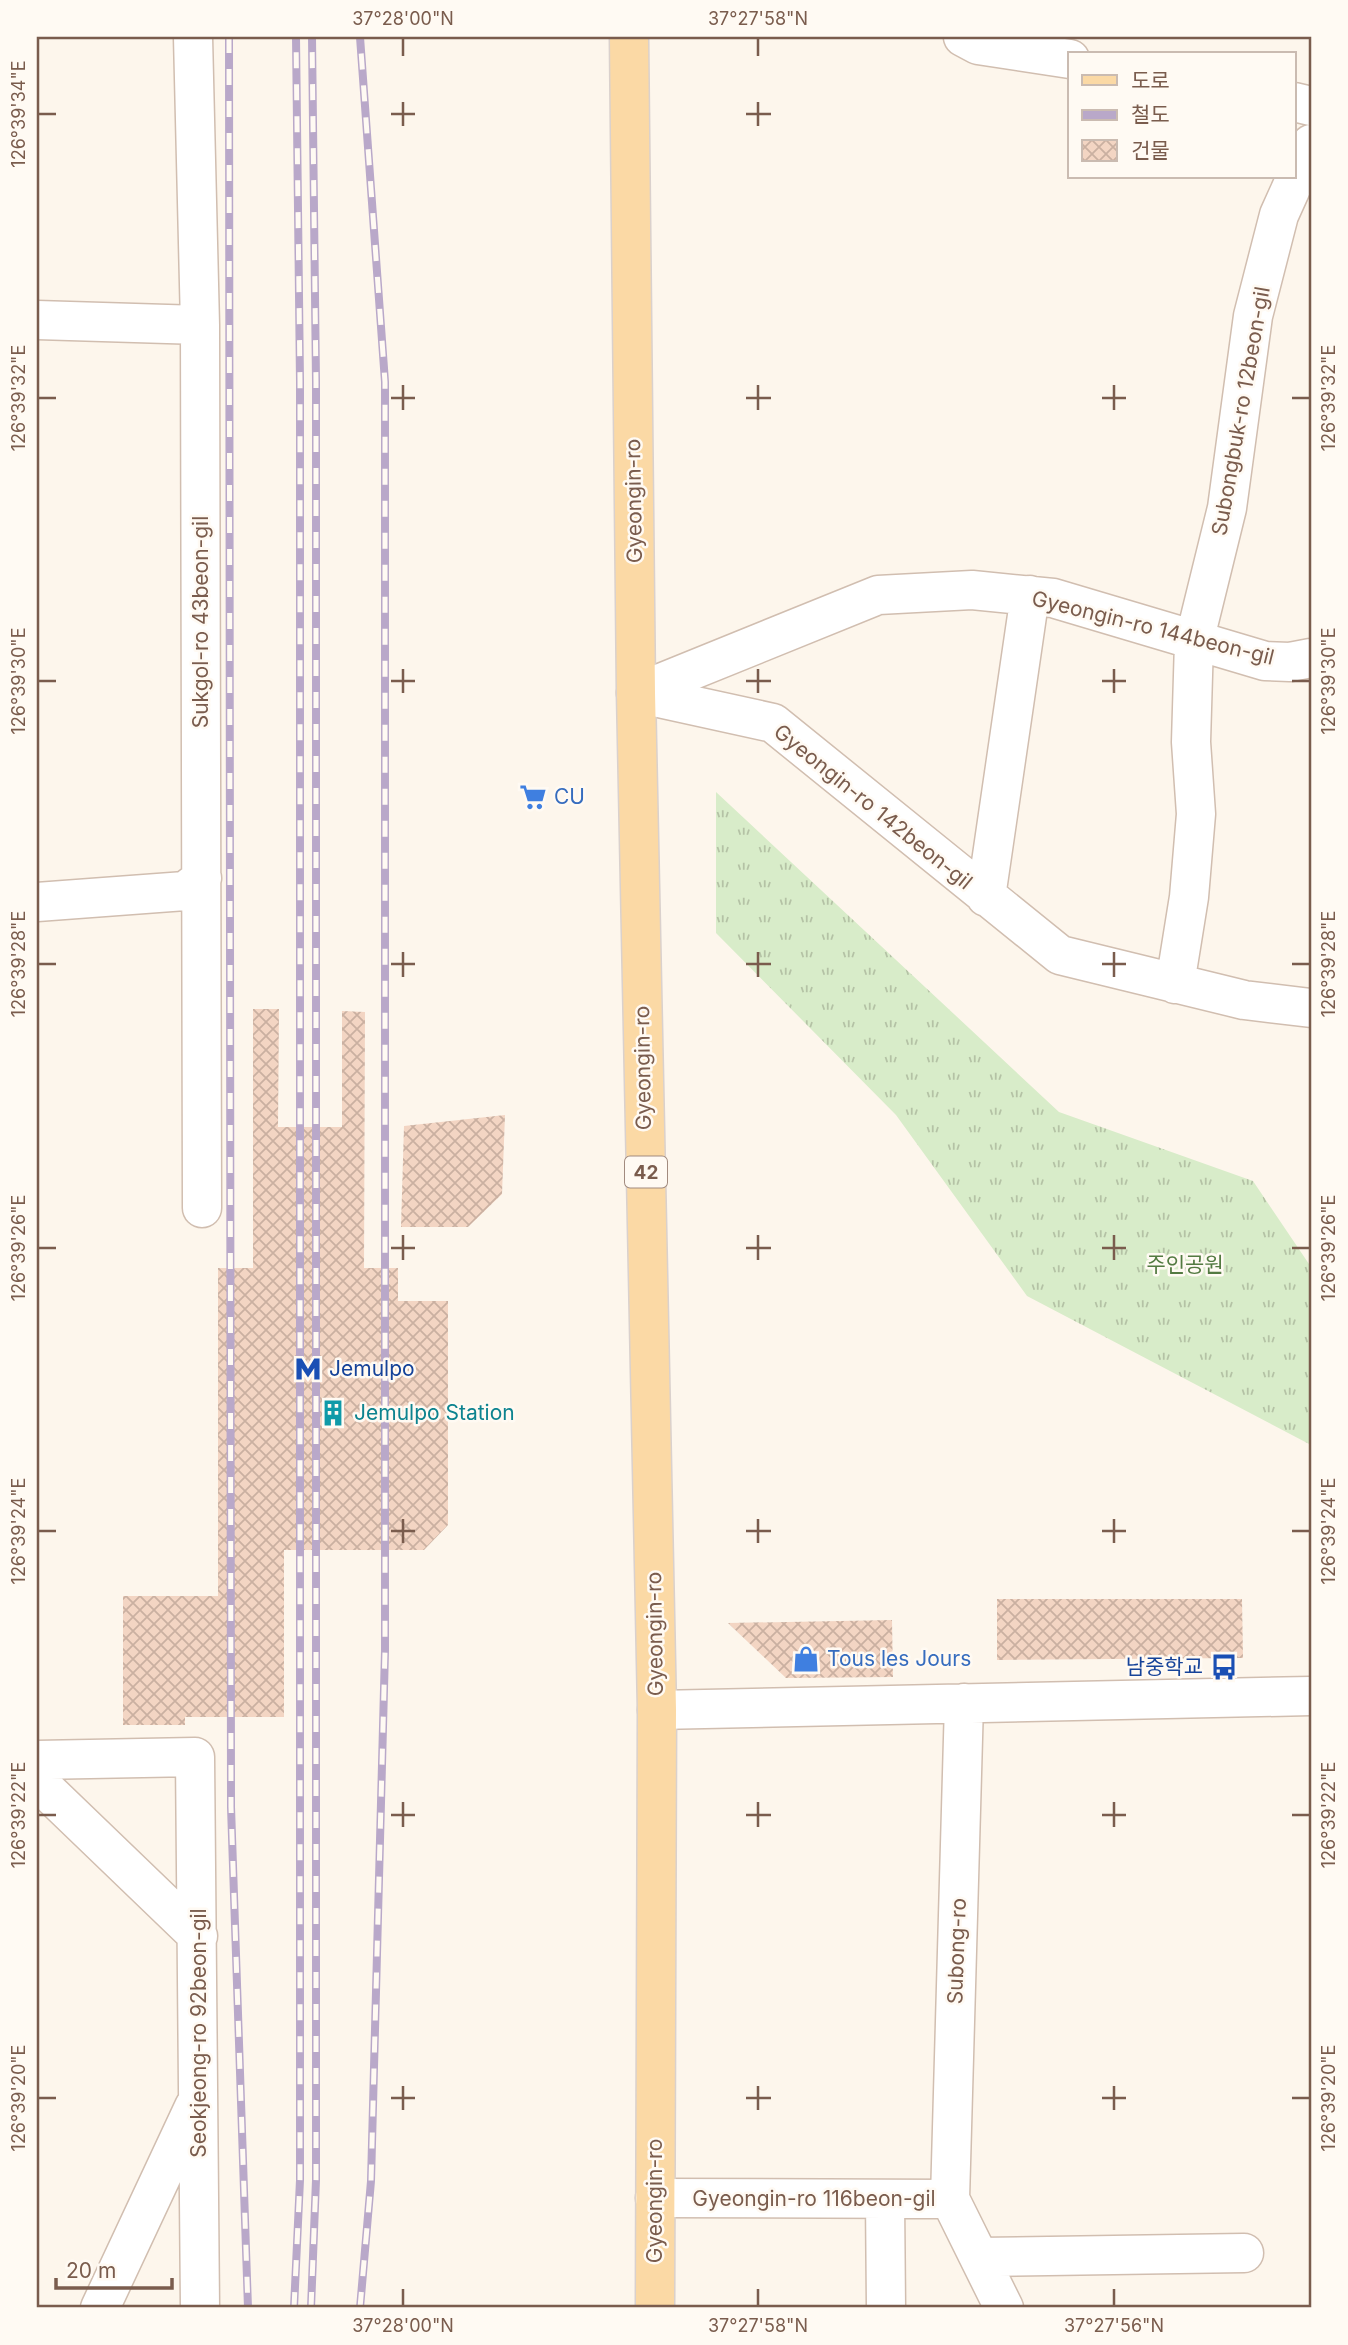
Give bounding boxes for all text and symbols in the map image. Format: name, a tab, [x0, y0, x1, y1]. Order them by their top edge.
text: 37°28'00"N	[352, 8, 454, 29]
text: 37°27'58"N	[708, 8, 808, 29]
legend	[1068, 52, 1296, 178]
text: 126°39'34"E	[8, 60, 29, 168]
text: 도로	[1131, 68, 1170, 93]
text: 철도	[1131, 102, 1170, 127]
text: 건물	[1131, 138, 1170, 163]
street label: Subongbuk-ro 12beon-gil	[1206, 284, 1275, 537]
text: 126°39'32"E	[8, 345, 29, 451]
text: 126°39'32"E	[1318, 345, 1339, 451]
street label: Gyeongin-ro	[620, 439, 647, 563]
street label: Sukgol-ro 43beon-gil	[188, 516, 213, 728]
street label: Gyeongin-ro 144beon-gil	[1029, 585, 1277, 670]
text: 126°39'30"E	[8, 627, 29, 735]
text: 126°39'30"E	[1318, 627, 1339, 735]
street label: Gyeongin-ro 142beon-gil	[769, 719, 978, 894]
supermarket icon: CU	[518, 782, 548, 812]
place label: CU	[554, 784, 585, 809]
text: 126°39'28"E	[8, 911, 29, 1017]
text: 126°39'28"E	[1318, 911, 1339, 1017]
street label: Gyeongin-ro	[629, 1006, 656, 1130]
road number: 42	[625, 1156, 667, 1188]
text: 126°39'26"E	[8, 1195, 29, 1301]
text: 126°39'26"E	[1318, 1195, 1339, 1301]
park label: 주인공원	[1146, 1252, 1224, 1277]
metro station icon: Jemulpo	[293, 1354, 323, 1384]
place label: Jemulpo	[329, 1356, 415, 1381]
building icon: Jemulpo Station	[318, 1398, 348, 1428]
place label: Jemulpo Station	[354, 1400, 515, 1425]
text: 126°39'24"E	[8, 1478, 29, 1584]
text: 126°39'24"E	[1318, 1478, 1339, 1584]
street label: Gyeongin-ro	[641, 1572, 668, 1696]
shop icon: Tous les Jours	[791, 1644, 821, 1674]
place label: Tous les Jours	[827, 1646, 971, 1671]
bus stop icon: 남중학교	[1209, 1652, 1239, 1682]
place label: 남중학교	[1126, 1654, 1203, 1679]
text: 126°39'22"E	[8, 1762, 29, 1868]
text: 126°39'22"E	[1318, 1762, 1339, 1868]
street label: Subong-ro	[942, 1897, 971, 2005]
street label: Seokjeong-ro 92beon-gil	[186, 1908, 211, 2158]
text: 126°39'20"E	[8, 2045, 29, 2151]
text: 126°39'20"E	[1318, 2045, 1339, 2151]
street label: Gyeongin-ro	[642, 2139, 667, 2263]
street label: Gyeongin-ro 116beon-gil	[692, 2186, 936, 2211]
scale bar	[56, 2247, 172, 2291]
text: 20 m	[66, 2258, 116, 2283]
text: 37°28'00"N	[352, 2315, 454, 2336]
text: 37°27'58"N	[708, 2315, 808, 2336]
text: 37°27'56"N	[1064, 2315, 1164, 2336]

